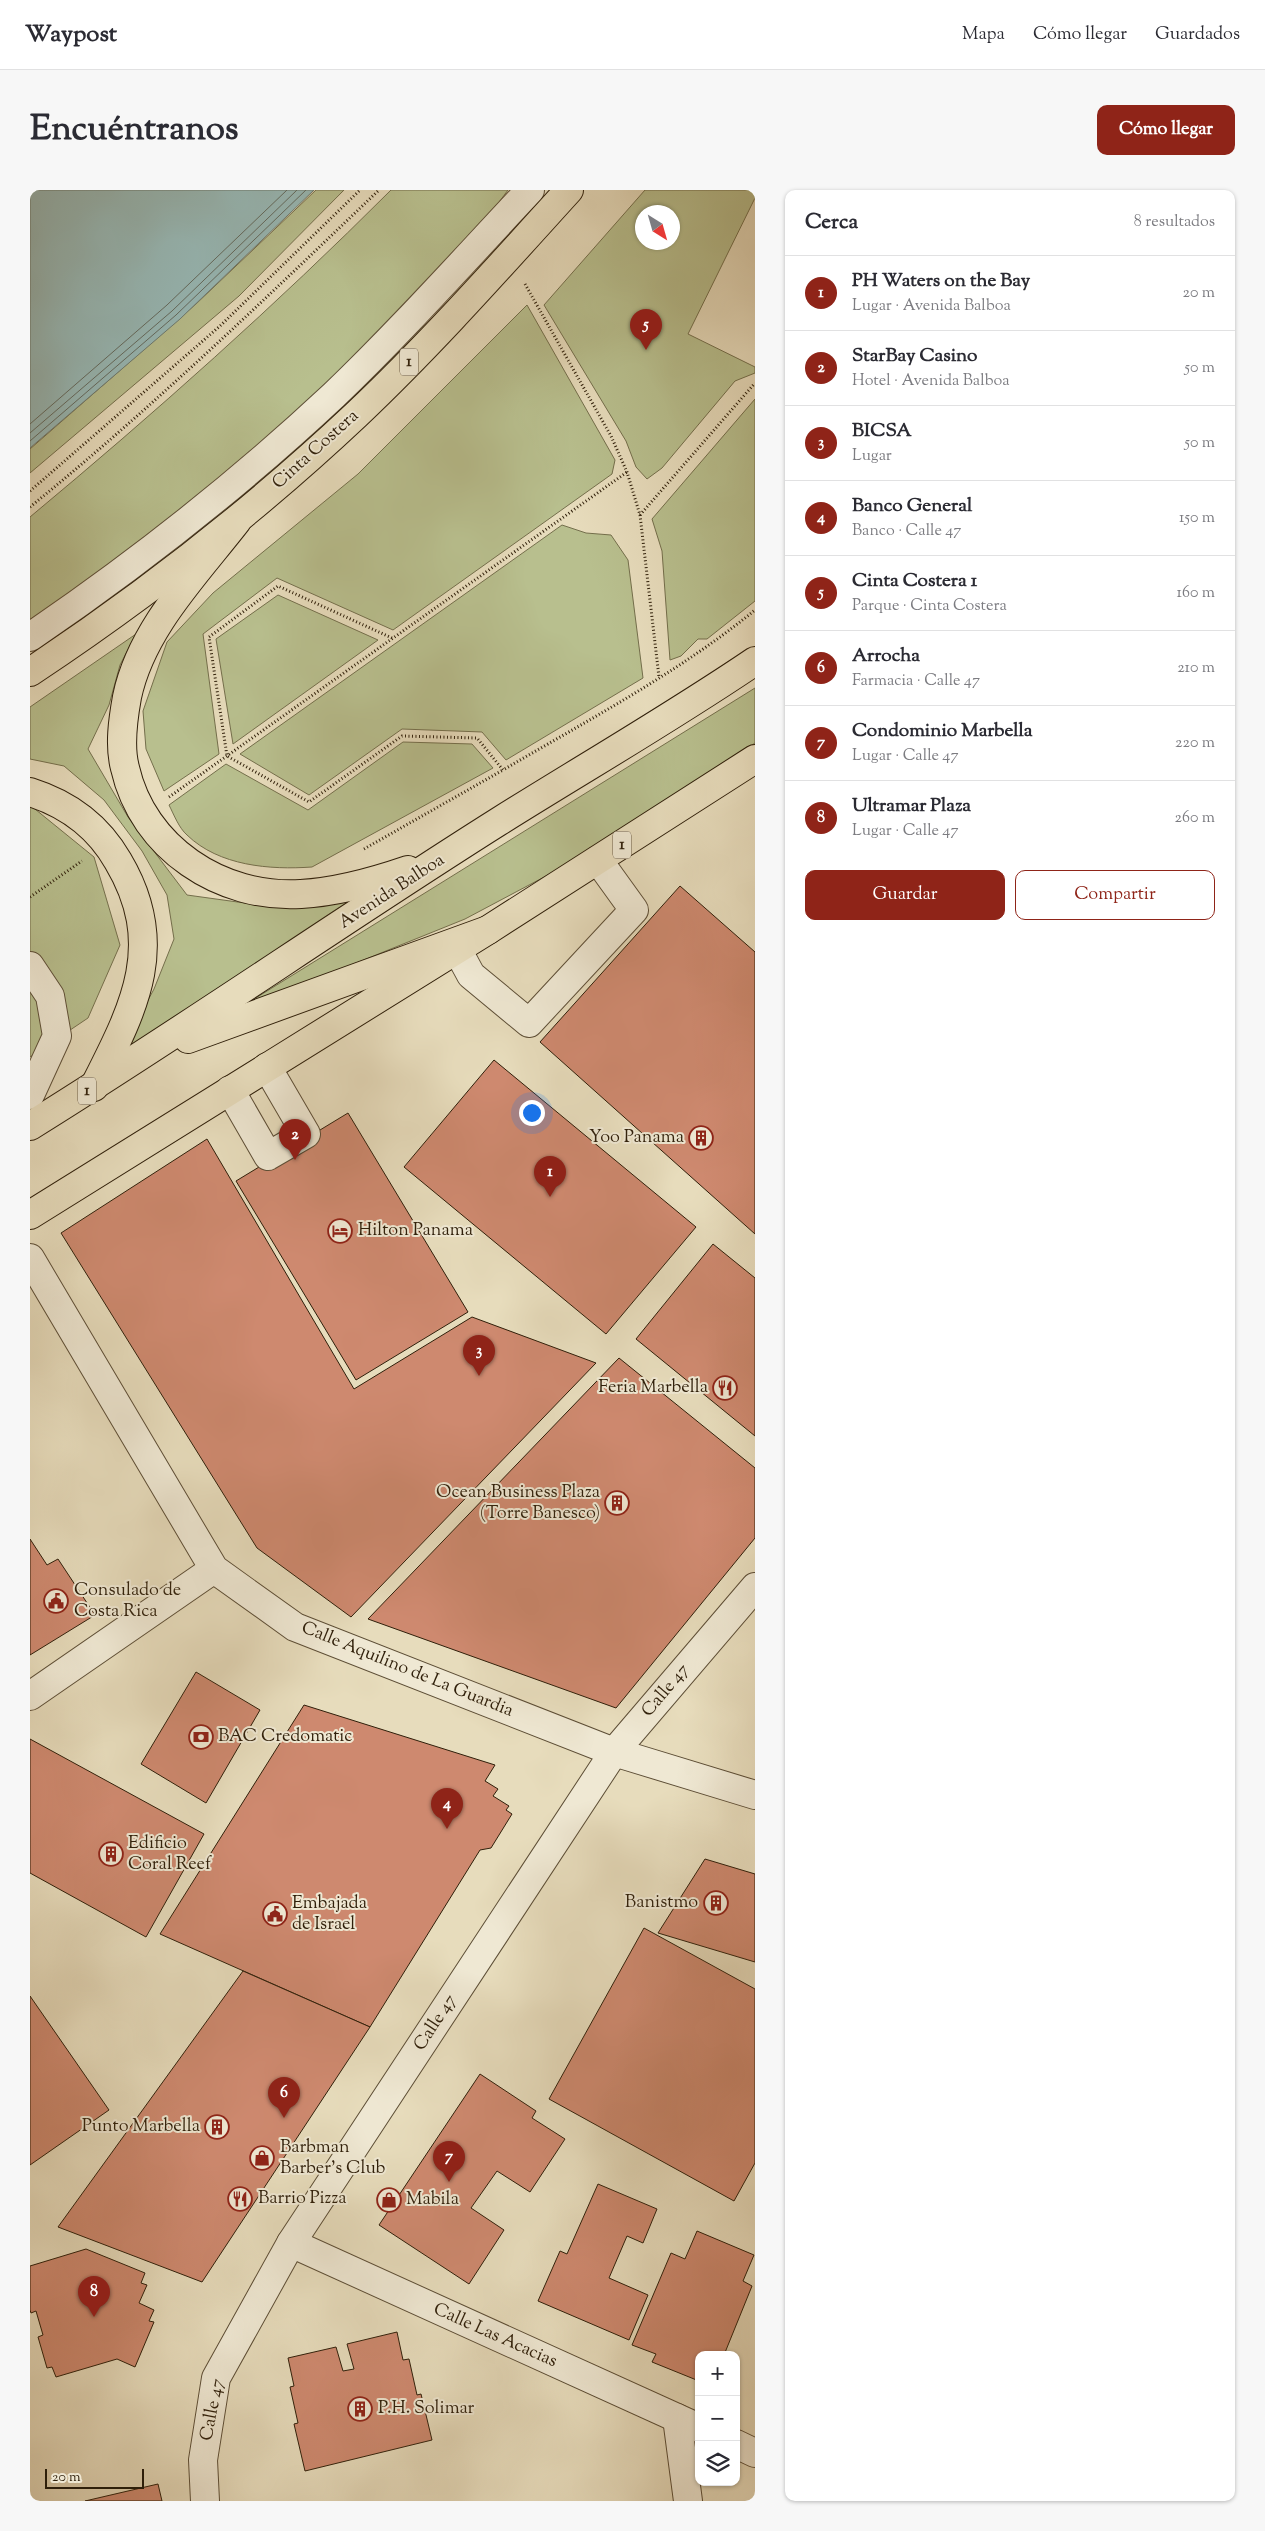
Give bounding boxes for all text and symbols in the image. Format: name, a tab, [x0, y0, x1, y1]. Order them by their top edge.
text: Waypost	[25, 18, 117, 52]
text: Mapa	[962, 22, 1005, 48]
text: Cómo llegar	[1033, 22, 1127, 48]
text: Guardados	[1155, 22, 1240, 48]
text: Encuéntranos	[30, 105, 239, 156]
button: Cómo llegar	[1097, 105, 1235, 155]
north arrow	[635, 205, 680, 250]
text: Cerca	[805, 208, 858, 238]
text: 8 resultados	[1134, 211, 1215, 234]
text: PH Waters on the Bay	[852, 268, 1030, 295]
text: 1	[818, 282, 824, 305]
text: 20 m	[1182, 282, 1215, 305]
text: Lugar · Avenida Balboa	[852, 295, 1011, 318]
pin: 5	[630, 309, 662, 350]
text: StarBay Casino	[852, 343, 978, 370]
road number: 1	[400, 348, 418, 376]
text: 2	[817, 357, 825, 380]
text: 50 m	[1184, 357, 1215, 380]
text: Hotel · Avenida Balboa	[852, 370, 1010, 393]
street label: Cinta Costera	[267, 404, 365, 496]
text: BICSA	[852, 418, 912, 445]
text: 3	[818, 432, 824, 455]
text: 50 m	[1184, 432, 1215, 455]
text: Lugar	[852, 445, 892, 468]
text: Banco General	[852, 493, 972, 520]
text: 4	[817, 507, 825, 530]
text: 150 m	[1179, 507, 1215, 530]
text: Banco · Calle 47	[852, 520, 961, 543]
text: Cinta Costera 1	[852, 568, 977, 595]
text: 5	[818, 582, 824, 605]
text: 160 m	[1177, 582, 1215, 605]
text: Parque · Cinta Costera	[852, 595, 1007, 618]
text: Arrocha	[852, 643, 920, 670]
text: 6	[817, 657, 825, 680]
text: 210 m	[1177, 657, 1215, 680]
text: Farmacia · Calle 47	[852, 670, 980, 693]
text: Condominio Marbella	[852, 718, 1033, 745]
text: 7	[817, 732, 825, 755]
text: 220 m	[1175, 732, 1215, 755]
text: Lugar · Calle 47	[852, 745, 958, 768]
text: Ultramar Plaza	[852, 793, 971, 820]
text: 8	[817, 807, 825, 830]
text: 260 m	[1174, 807, 1215, 830]
text: Lugar · Calle 47	[852, 820, 958, 843]
road number: 1	[613, 832, 631, 858]
street label: Avenida Balboa	[334, 848, 450, 936]
button: Guardar	[805, 870, 1005, 920]
button: Compartir	[1015, 870, 1215, 920]
road number: 1	[78, 1078, 96, 1104]
your location	[519, 1100, 545, 1126]
pin: 2	[279, 1119, 311, 1160]
place label: Yoo Panama	[589, 1125, 684, 1151]
building icon: Yoo Panama	[688, 1125, 714, 1151]
pin: 1	[534, 1156, 566, 1197]
hotel icon: Hilton Panama	[327, 1218, 353, 1244]
place label: Hilton Panama	[358, 1218, 473, 1244]
pin: 3	[463, 1335, 495, 1376]
place label: Feria Marbella	[598, 1375, 708, 1401]
restaurant icon: Feria Marbella	[712, 1375, 738, 1401]
place label: Ocean Business Plaza (Torre Banesco)	[436, 1480, 600, 1527]
building icon: Ocean Business Plaza (Torre Banesco)	[604, 1490, 630, 1516]
place label: Consulado de Costa Rica	[74, 1578, 181, 1625]
public building icon: Consulado de Costa Rica	[43, 1588, 69, 1614]
street label: Calle Aquilino de La Guardia	[297, 1615, 517, 1725]
street label: Calle 47	[636, 1659, 696, 1723]
bank icon: BAC Credomatic	[188, 1724, 214, 1750]
place label: BAC Credomatic	[218, 1724, 352, 1750]
pin: 4	[431, 1788, 463, 1829]
place label: Edificio Coral Reef	[128, 1831, 212, 1878]
building icon: Edificio Coral Reef	[98, 1841, 124, 1867]
place label: Banistmo	[625, 1890, 698, 1916]
building icon: Banistmo	[703, 1890, 729, 1916]
place label: Embajada de Israel	[292, 1891, 367, 1938]
public building icon: Embajada de Israel	[262, 1901, 288, 1927]
street label: Calle 47	[408, 1990, 464, 2056]
pin: 6	[268, 2077, 300, 2118]
place label: Punto Marbella	[82, 2114, 200, 2140]
building icon: Punto Marbella	[204, 2114, 230, 2140]
place label: Barbman Barber's Club	[280, 2135, 386, 2182]
pin: 7	[433, 2141, 465, 2182]
shop icon: Barbman Barber's Club	[249, 2145, 275, 2171]
restaurant icon: Barrio Pizza	[227, 2186, 253, 2212]
place label: Barrio Pizza	[258, 2186, 347, 2212]
shop icon: Mabila	[376, 2187, 402, 2213]
place label: Mabila	[406, 2187, 459, 2213]
pin: 8	[78, 2276, 110, 2317]
street label: Calle Las Acacias	[429, 2297, 561, 2375]
map controls	[695, 2351, 740, 2486]
button: +	[695, 2351, 740, 2396]
street label: Calle 47	[194, 2377, 232, 2443]
building icon: P.H. Solimar	[347, 2396, 373, 2422]
place label: P.H. Solimar	[378, 2396, 475, 2422]
button: −	[695, 2396, 740, 2441]
button: layers	[695, 2441, 740, 2486]
scale bar	[45, 2466, 144, 2489]
text: 20 m	[52, 2468, 81, 2488]

